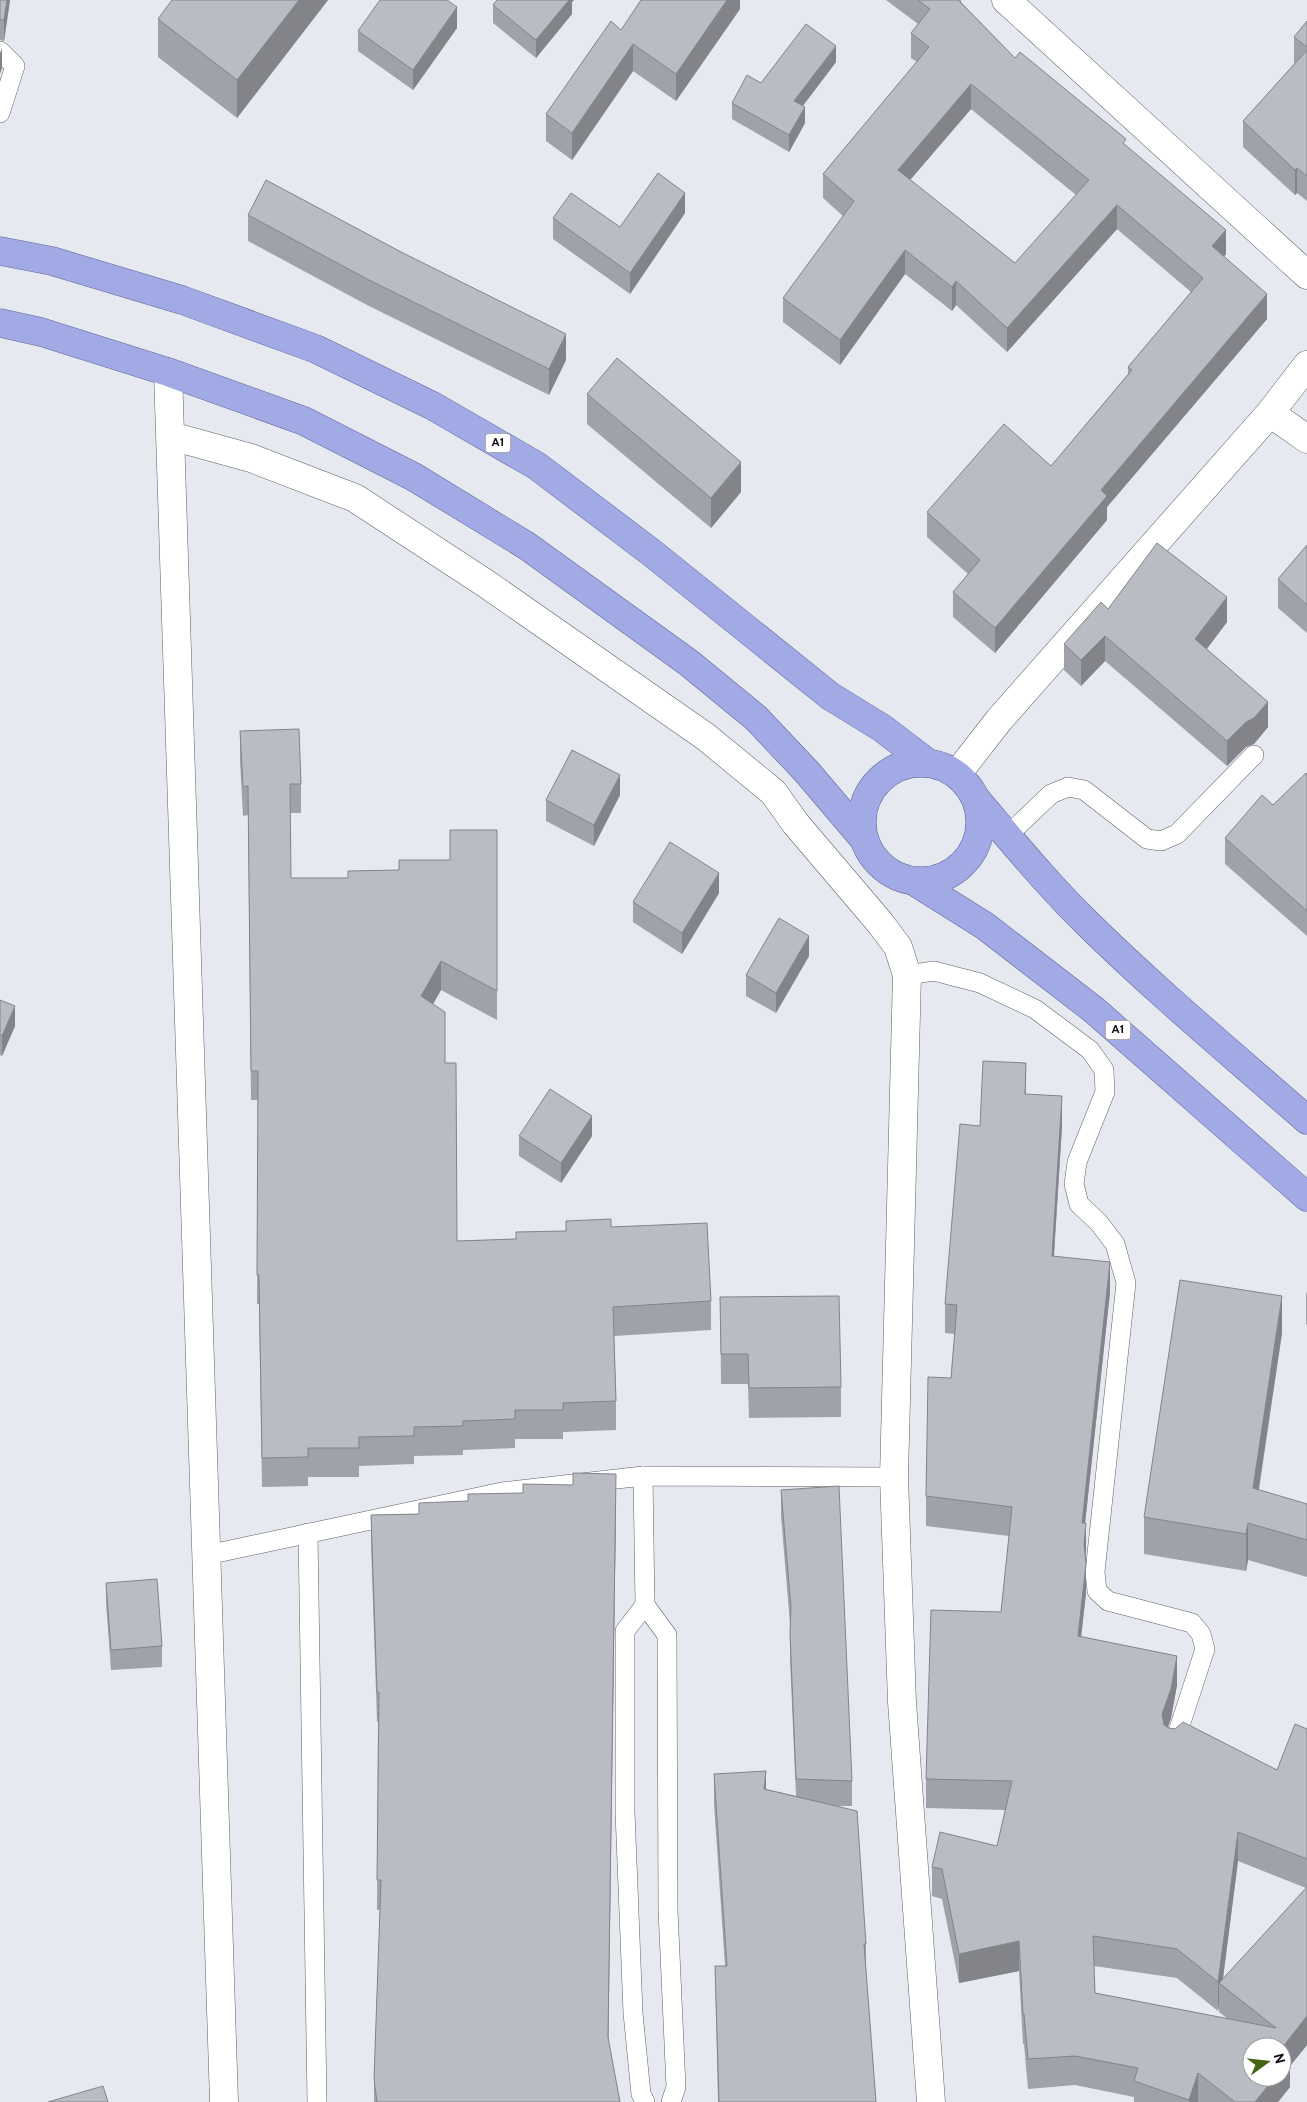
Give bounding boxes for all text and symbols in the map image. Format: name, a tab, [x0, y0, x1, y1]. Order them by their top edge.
road number: A1	[486, 433, 510, 452]
road number: A1	[1106, 1020, 1130, 1040]
north arrow	[1242, 2037, 1292, 2087]
text: N	[1269, 2052, 1288, 2066]

